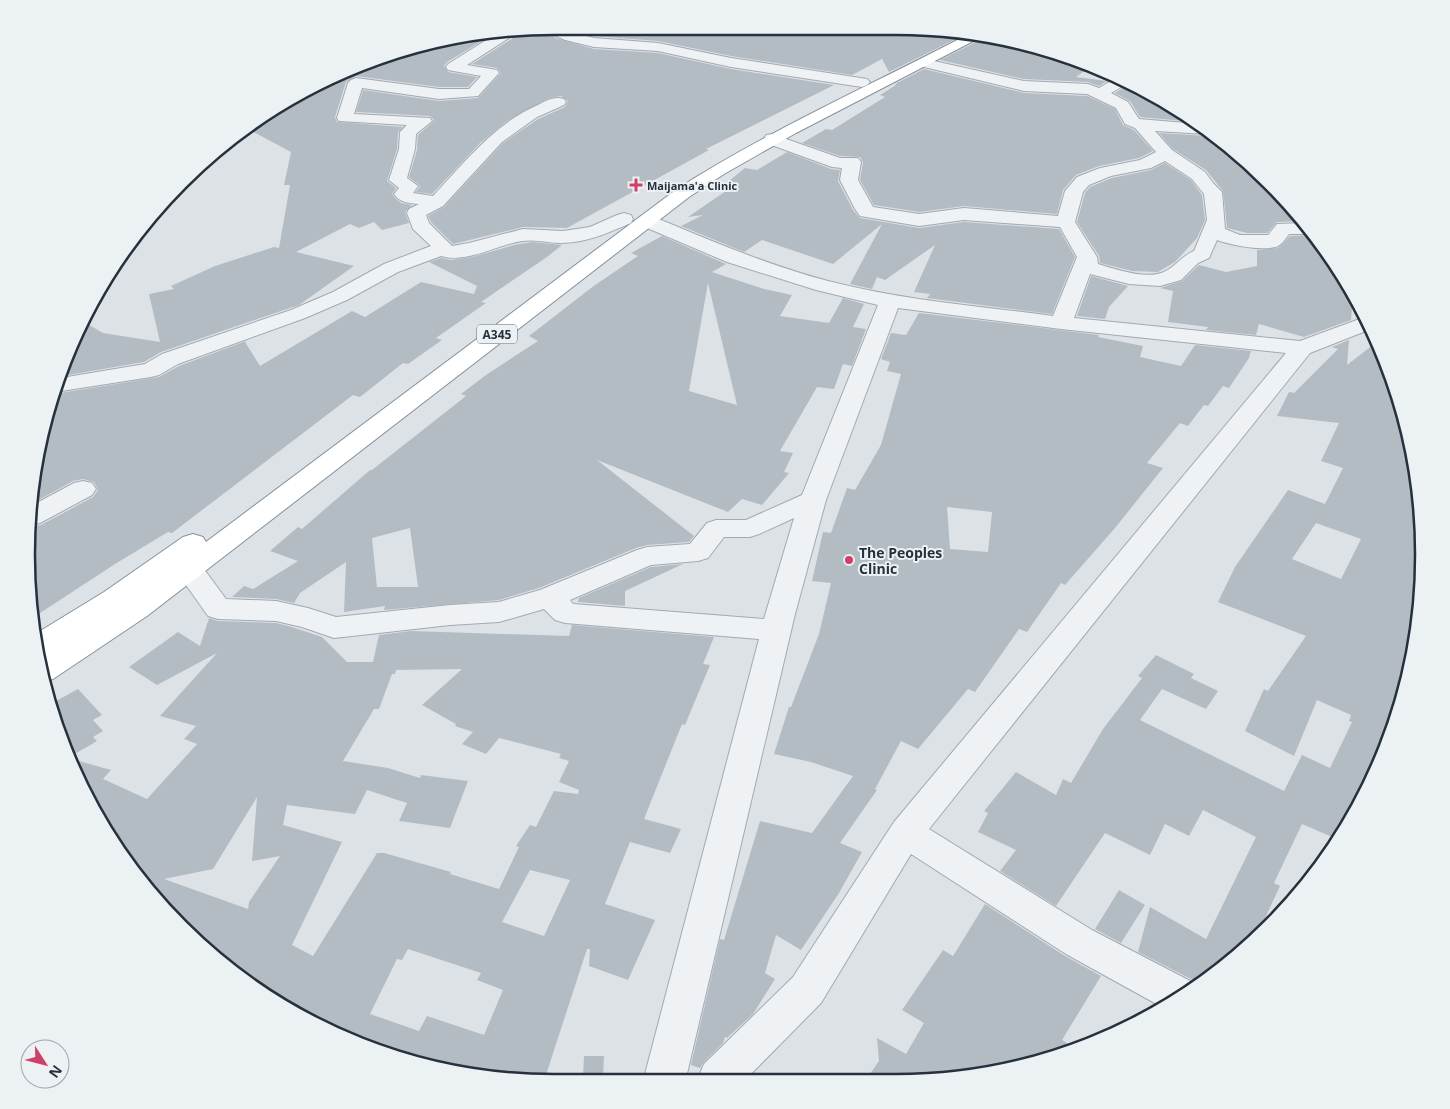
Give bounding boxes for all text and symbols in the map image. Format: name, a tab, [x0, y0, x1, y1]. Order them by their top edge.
marker: Maijama'a Clinic	[629, 178, 643, 192]
place label: Maijama'a Clinic	[647, 178, 738, 193]
road number: A345	[477, 324, 517, 344]
place label: The Peoples Clinic	[859, 543, 942, 578]
marker: The Peoples Clinic	[843, 554, 855, 566]
north arrow	[20, 1039, 70, 1089]
text: N	[45, 1062, 67, 1082]

